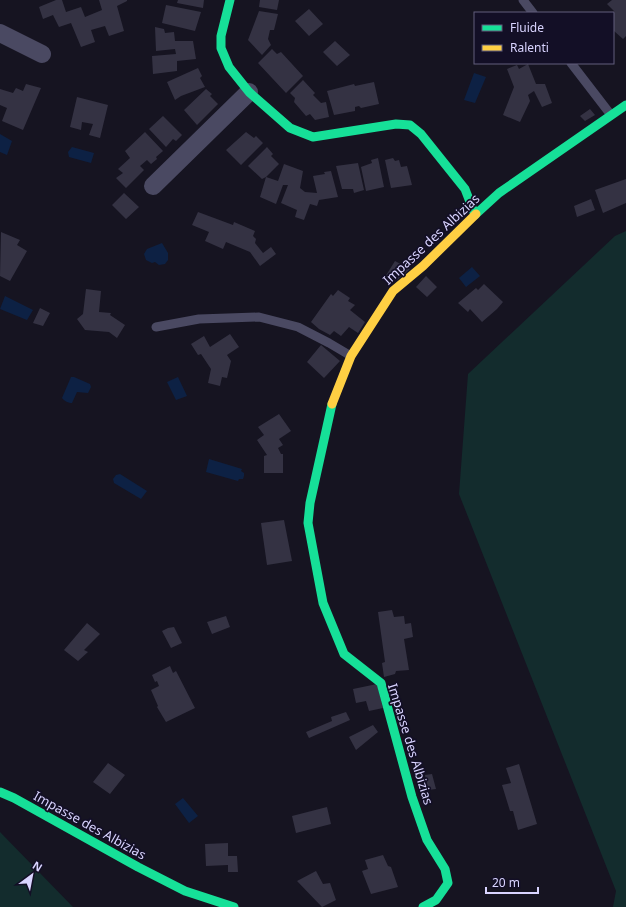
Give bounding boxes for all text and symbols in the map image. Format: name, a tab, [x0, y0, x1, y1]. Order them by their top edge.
legend	[474, 12, 614, 64]
text: Fluide	[510, 19, 544, 36]
text: Ralenti	[510, 39, 549, 56]
street label: Impasse des Albizias	[379, 189, 483, 289]
street label: Impasse des Albizias	[384, 681, 438, 807]
street label: Impasse des Albizias	[31, 787, 149, 863]
north arrow	[12, 855, 52, 895]
text: N	[30, 857, 45, 875]
scale bar	[486, 869, 538, 895]
text: 20 m	[492, 874, 520, 891]

